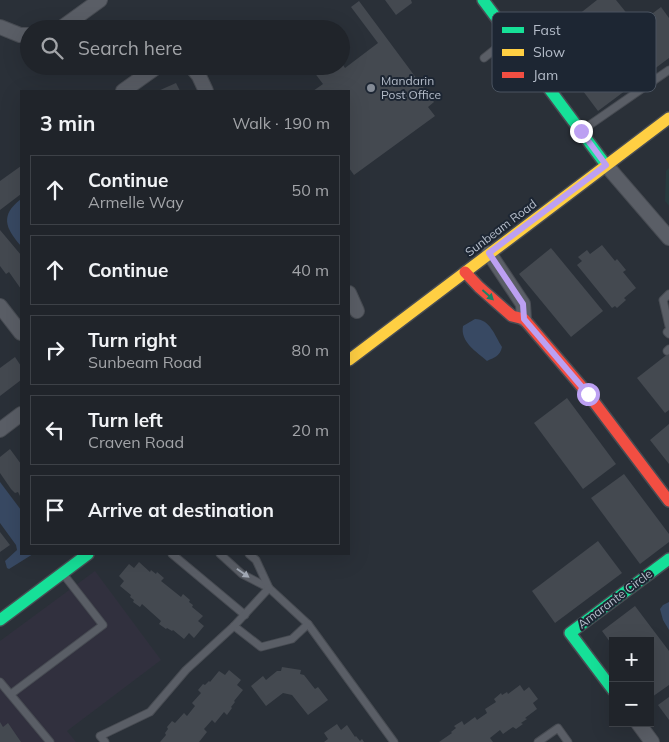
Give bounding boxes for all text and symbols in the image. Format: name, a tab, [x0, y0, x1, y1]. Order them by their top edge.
legend	[492, 12, 656, 92]
search box	[20, 20, 350, 75]
text: Fast	[533, 21, 561, 39]
icon: search	[38, 34, 66, 62]
text: Search here	[78, 36, 182, 60]
text: Slow	[533, 43, 565, 61]
text: Jam	[533, 66, 558, 84]
place label: Mandarin Post Office	[381, 73, 441, 102]
marker: Mandarin Post Office	[365, 82, 377, 94]
text: 3 min	[40, 110, 95, 136]
text: Walk · 190 m	[232, 113, 330, 133]
route end	[570, 120, 593, 143]
text: Continue	[88, 168, 168, 192]
icon: ahead	[41, 176, 69, 204]
text: 50 m	[292, 180, 329, 200]
text: Armelle Way	[88, 192, 184, 212]
street label: Sunbeam Road	[462, 196, 539, 259]
icon: ahead	[41, 256, 69, 284]
text: Continue	[88, 258, 168, 282]
text: 40 m	[292, 260, 329, 280]
one-way arrow	[481, 289, 493, 301]
text: Turn right	[88, 328, 177, 352]
icon: right	[41, 336, 69, 364]
text: 80 m	[292, 340, 329, 360]
text: Sunbeam Road	[88, 352, 202, 372]
route start	[577, 383, 600, 406]
text: Turn left	[88, 408, 163, 432]
icon: left	[41, 416, 69, 444]
text: 20 m	[292, 420, 329, 440]
text: Craven Road	[88, 432, 184, 452]
icon: arrive	[41, 496, 69, 524]
text: Arrive at destination	[88, 498, 274, 522]
street label: Amarante Circle	[574, 566, 655, 632]
one-way arrow	[236, 568, 250, 578]
map controls	[609, 637, 654, 727]
button: +	[609, 637, 654, 682]
button: −	[609, 682, 654, 727]

